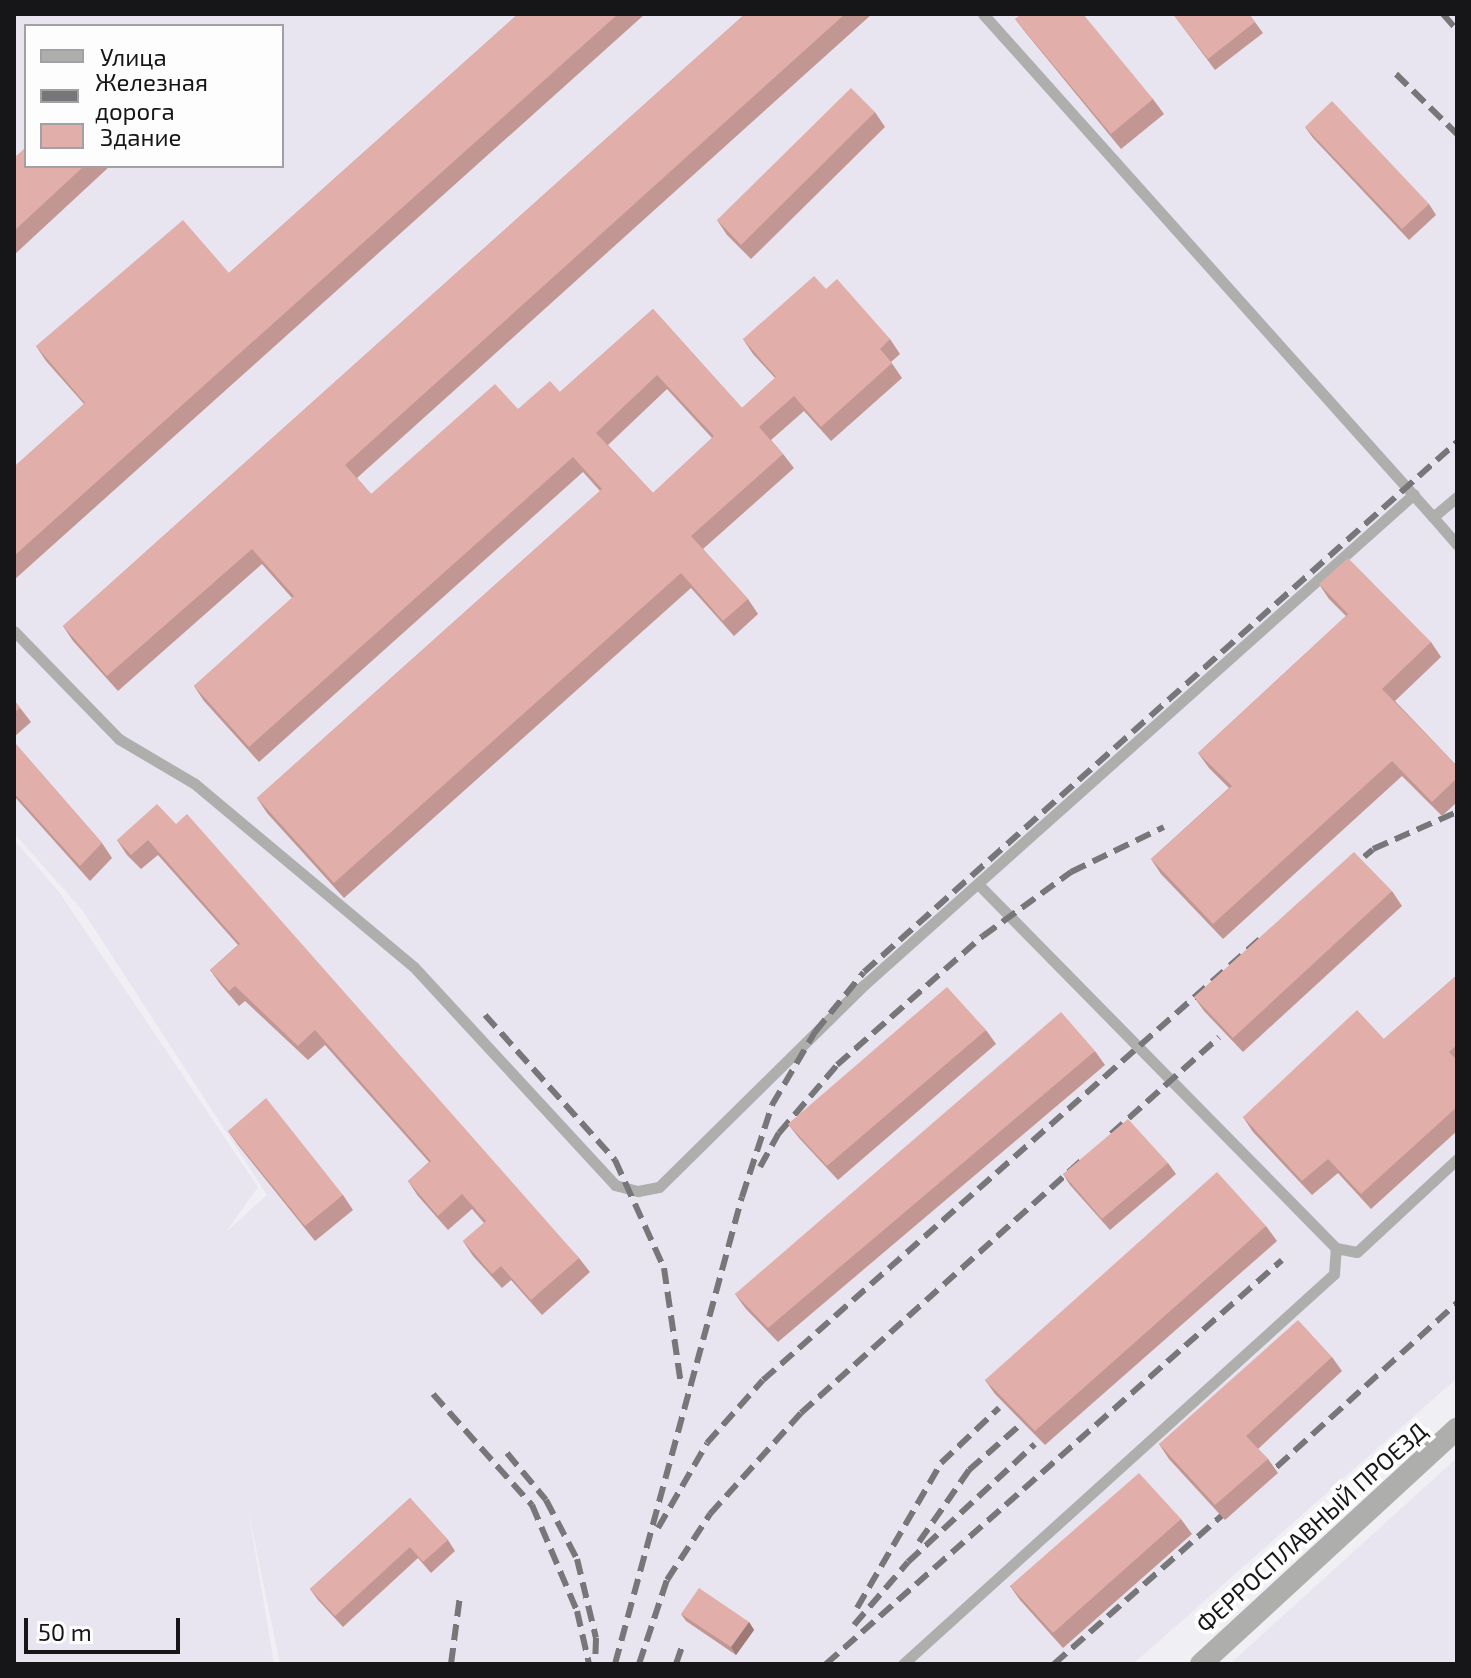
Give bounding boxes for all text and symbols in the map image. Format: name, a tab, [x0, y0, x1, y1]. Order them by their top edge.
legend	[24, 24, 284, 168]
text: Улица	[100, 42, 167, 71]
text: Железная дорога	[95, 67, 208, 125]
text: Здание	[100, 122, 182, 151]
street label: ФЕРРОСПЛАВНЫЙ ПРОЕЗД	[1190, 1416, 1432, 1638]
scale bar	[28, 1602, 184, 1652]
text: 50 m	[38, 1617, 92, 1646]

